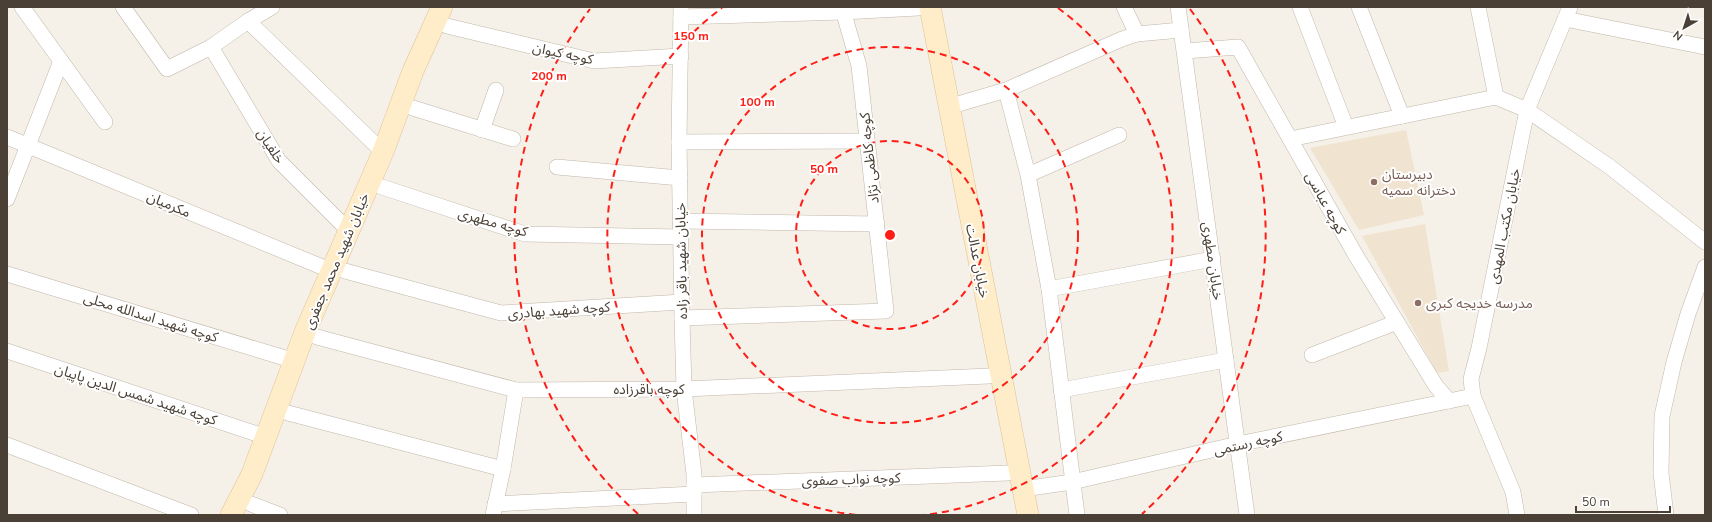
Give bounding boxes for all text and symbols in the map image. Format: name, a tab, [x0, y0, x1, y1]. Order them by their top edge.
north arrow	[1664, 8, 1704, 48]
text: N	[1670, 27, 1686, 44]
text: 150 m	[673, 28, 709, 44]
street label: کوچه کیوان	[531, 38, 595, 69]
text: 200 m	[531, 68, 567, 84]
text: 100 m	[739, 94, 775, 110]
street label: کوچه کاظمی نژاد	[855, 111, 884, 204]
street label: خلفیان	[252, 125, 289, 167]
text: 50 m	[810, 161, 838, 177]
place label: دبیرستان دخترانه سمیه	[1382, 165, 1456, 200]
street label: خیابان مکتب المهدی	[1484, 167, 1525, 286]
street label: کوچه عباسی	[1301, 169, 1351, 238]
marker: دبیرستان دخترانه سمیه	[1369, 177, 1379, 187]
street label: مکرمیان	[144, 187, 194, 222]
street label: خیابان شهید محمد جعفری	[299, 190, 374, 333]
street label: کوچه مطهری	[456, 203, 530, 242]
street label: خیابان شهید باقر زاده	[671, 203, 692, 319]
street label: خیابان مطهری	[1198, 221, 1227, 302]
street label: خیابان عدالت	[961, 222, 994, 300]
centre of rings	[883, 228, 897, 242]
street label: کوچه شهید اسدالله محلی	[81, 288, 221, 347]
place label: مدرسه خدیجه کبری	[1426, 294, 1533, 313]
street label: کوچه شهید بهادری	[507, 297, 611, 324]
marker: مدرسه خدیجه کبری	[1413, 298, 1423, 308]
street label: کوچه شهید شمس الدین پاپیان	[52, 359, 220, 430]
street label: کوچه باقرزاده	[613, 380, 685, 399]
street label: کوچه رستمی	[1212, 427, 1285, 460]
street label: کوچه نواب صفوی	[801, 468, 901, 491]
scale bar	[1576, 488, 1670, 514]
text: 50 m	[1582, 494, 1610, 510]

